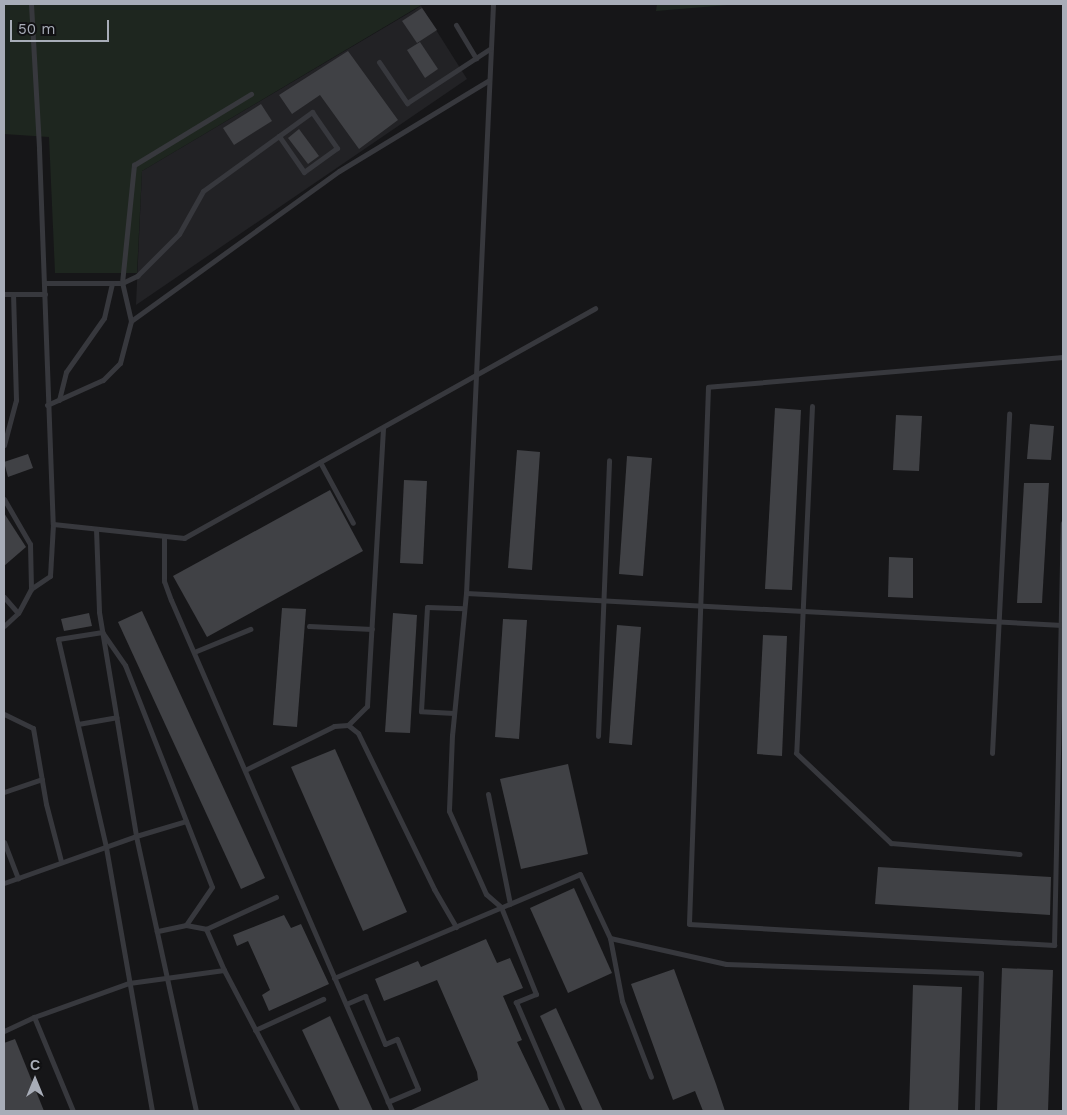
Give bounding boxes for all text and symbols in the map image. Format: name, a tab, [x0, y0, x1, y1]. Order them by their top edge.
scale bar	[12, 10, 111, 42]
text: 50 m	[18, 20, 55, 38]
north arrow	[10, 1055, 60, 1105]
text: С	[30, 1057, 40, 1073]

